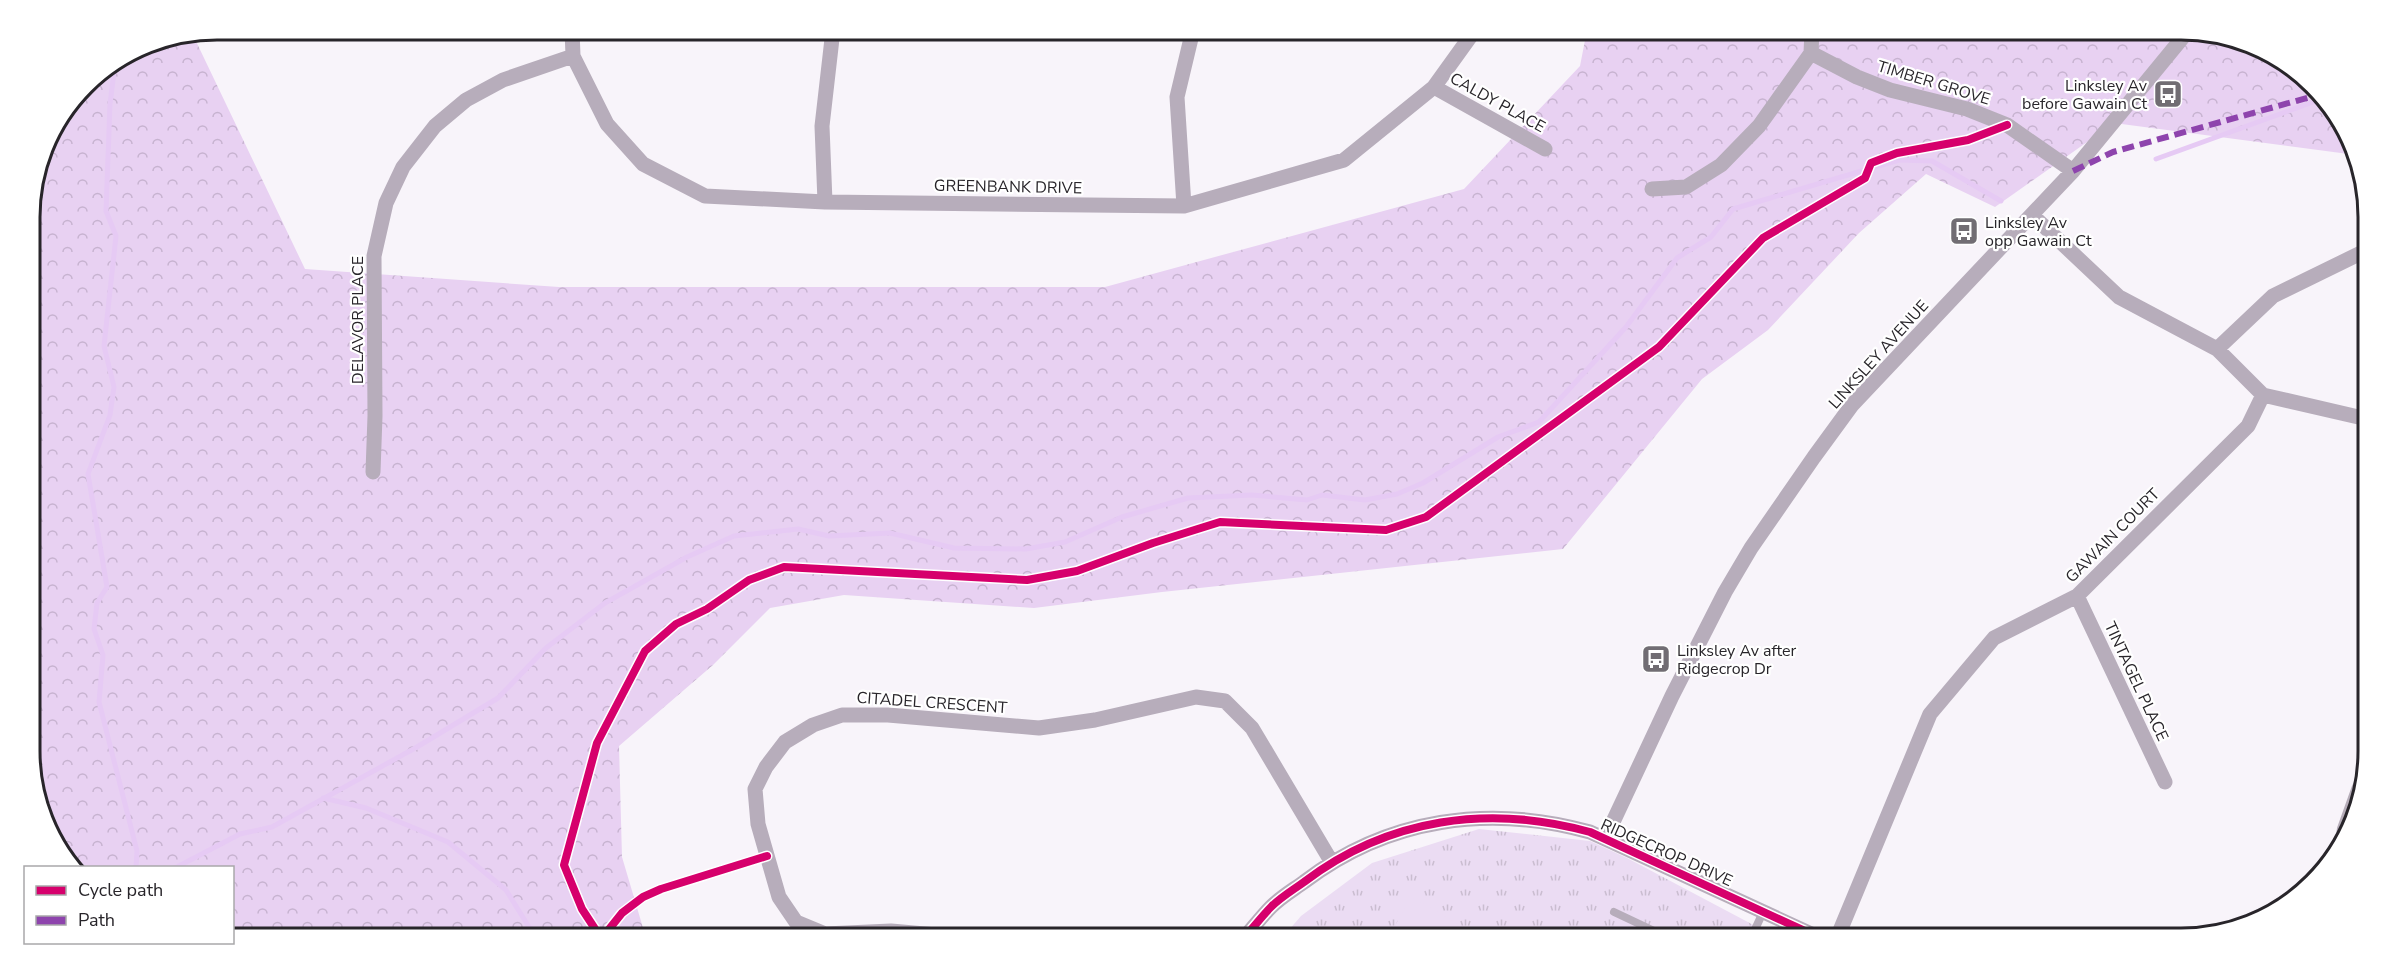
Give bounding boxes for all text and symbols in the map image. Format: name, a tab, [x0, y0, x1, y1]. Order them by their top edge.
street label: TIMBER GROVE	[1875, 55, 1993, 111]
street label: CALDY PLACE	[1446, 68, 1549, 138]
place label: Linksley Av before Gawain Ct	[2022, 75, 2148, 115]
bus stop icon: Linksley Av before Gawain Ct	[2152, 78, 2184, 110]
street label: GREENBANK DRIVE	[934, 175, 1082, 199]
place label: Linksley Av opp Gawain Ct	[1985, 212, 2092, 252]
bus stop icon: Linksley Av opp Gawain Ct	[1948, 215, 1980, 247]
street label: DELAVOR PLACE	[347, 256, 369, 384]
street label: LINKSLEY AVENUE	[1824, 295, 1934, 414]
street label: GAWAIN COURT	[2061, 483, 2165, 588]
street label: TINTAGEL PLACE	[2099, 618, 2173, 745]
place label: Linksley Av after Ridgecrop Dr	[1677, 640, 1796, 680]
bus stop icon: Linksley Av after Ridgecrop Dr	[1640, 643, 1672, 675]
street label: CITADEL CRESCENT	[856, 687, 1008, 719]
street label: RIDGECROP DRIVE	[1597, 814, 1736, 892]
legend	[24, 866, 234, 944]
text: Cycle path	[78, 878, 163, 902]
text: Path	[78, 908, 115, 932]

